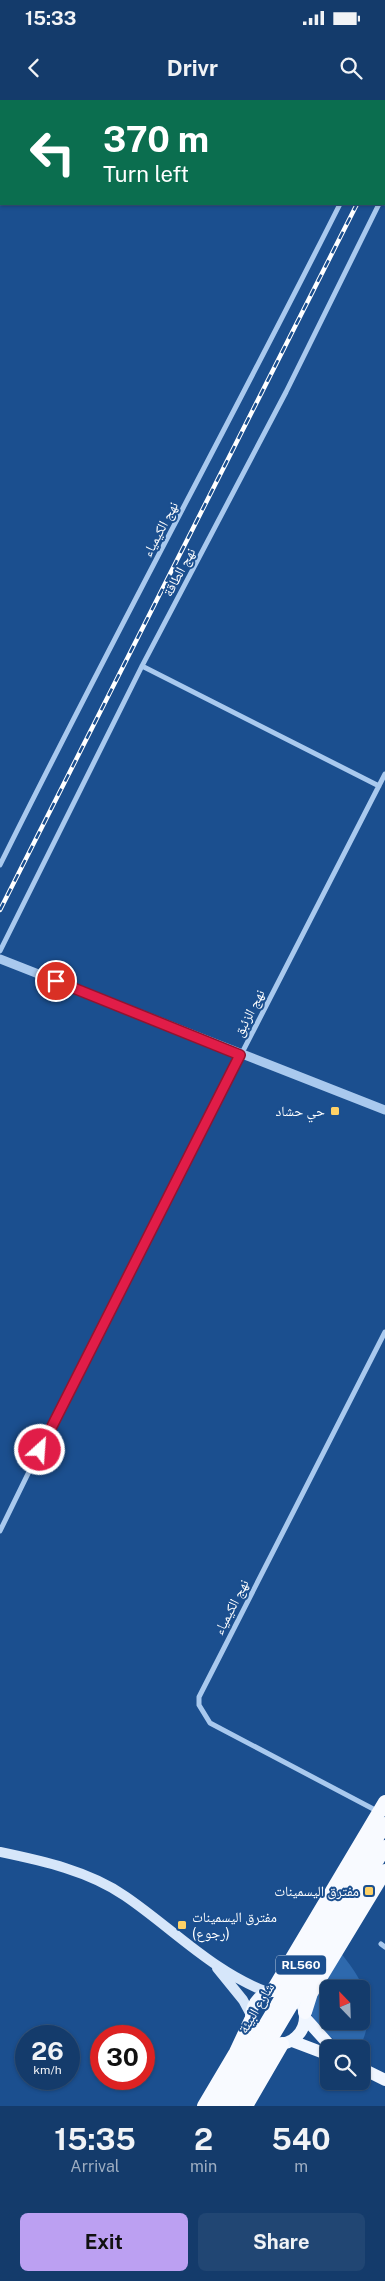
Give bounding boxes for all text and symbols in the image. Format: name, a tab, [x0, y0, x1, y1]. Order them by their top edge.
text: 15:33	[25, 7, 76, 29]
icon: back	[20, 54, 48, 82]
icon: search	[337, 54, 365, 82]
text: Drivr	[167, 55, 218, 81]
text: 370 m	[103, 119, 209, 160]
icon: left	[20, 120, 85, 185]
text: Turn left	[103, 161, 189, 187]
street label: نهج الكيمياء	[139, 499, 183, 560]
street label: نهج الطاقة	[160, 545, 200, 600]
pin	[35, 960, 77, 1002]
icon: arrive	[42, 967, 70, 995]
street label: نهج الزئبق	[230, 987, 270, 1040]
place label: حي حشاد	[276, 1103, 325, 1123]
marker: حي حشاد	[329, 1105, 341, 1117]
position arrow	[13, 1423, 65, 1475]
street label: نهج الكيمياء	[210, 1576, 254, 1638]
place label: مفترق اليسمينات	[274, 1883, 359, 1900]
marker: مفترق اليسمينات	[363, 1885, 375, 1897]
place label: مفترق اليسمينات (رجوع)	[192, 1909, 277, 1943]
marker: مفترق اليسمينات (رجوع)	[176, 1919, 188, 1931]
road number: RL560	[276, 1956, 326, 1974]
street label: شارع البيئة	[235, 1980, 279, 2037]
north arrow	[320, 1980, 370, 2030]
map controls	[320, 1980, 370, 2090]
speed limit sign: 30	[90, 2025, 155, 2090]
text: 26	[31, 2036, 64, 2066]
button: search	[320, 2040, 370, 2090]
text: km/h	[33, 2063, 62, 2077]
text: 15:35	[54, 2121, 136, 2157]
text: 2	[194, 2121, 213, 2157]
text: 540	[271, 2121, 331, 2157]
text: Arrival	[70, 2157, 120, 2176]
text: min	[190, 2157, 217, 2176]
text: m	[294, 2157, 308, 2176]
button: Exit	[20, 2213, 188, 2271]
button: Share	[198, 2213, 365, 2271]

